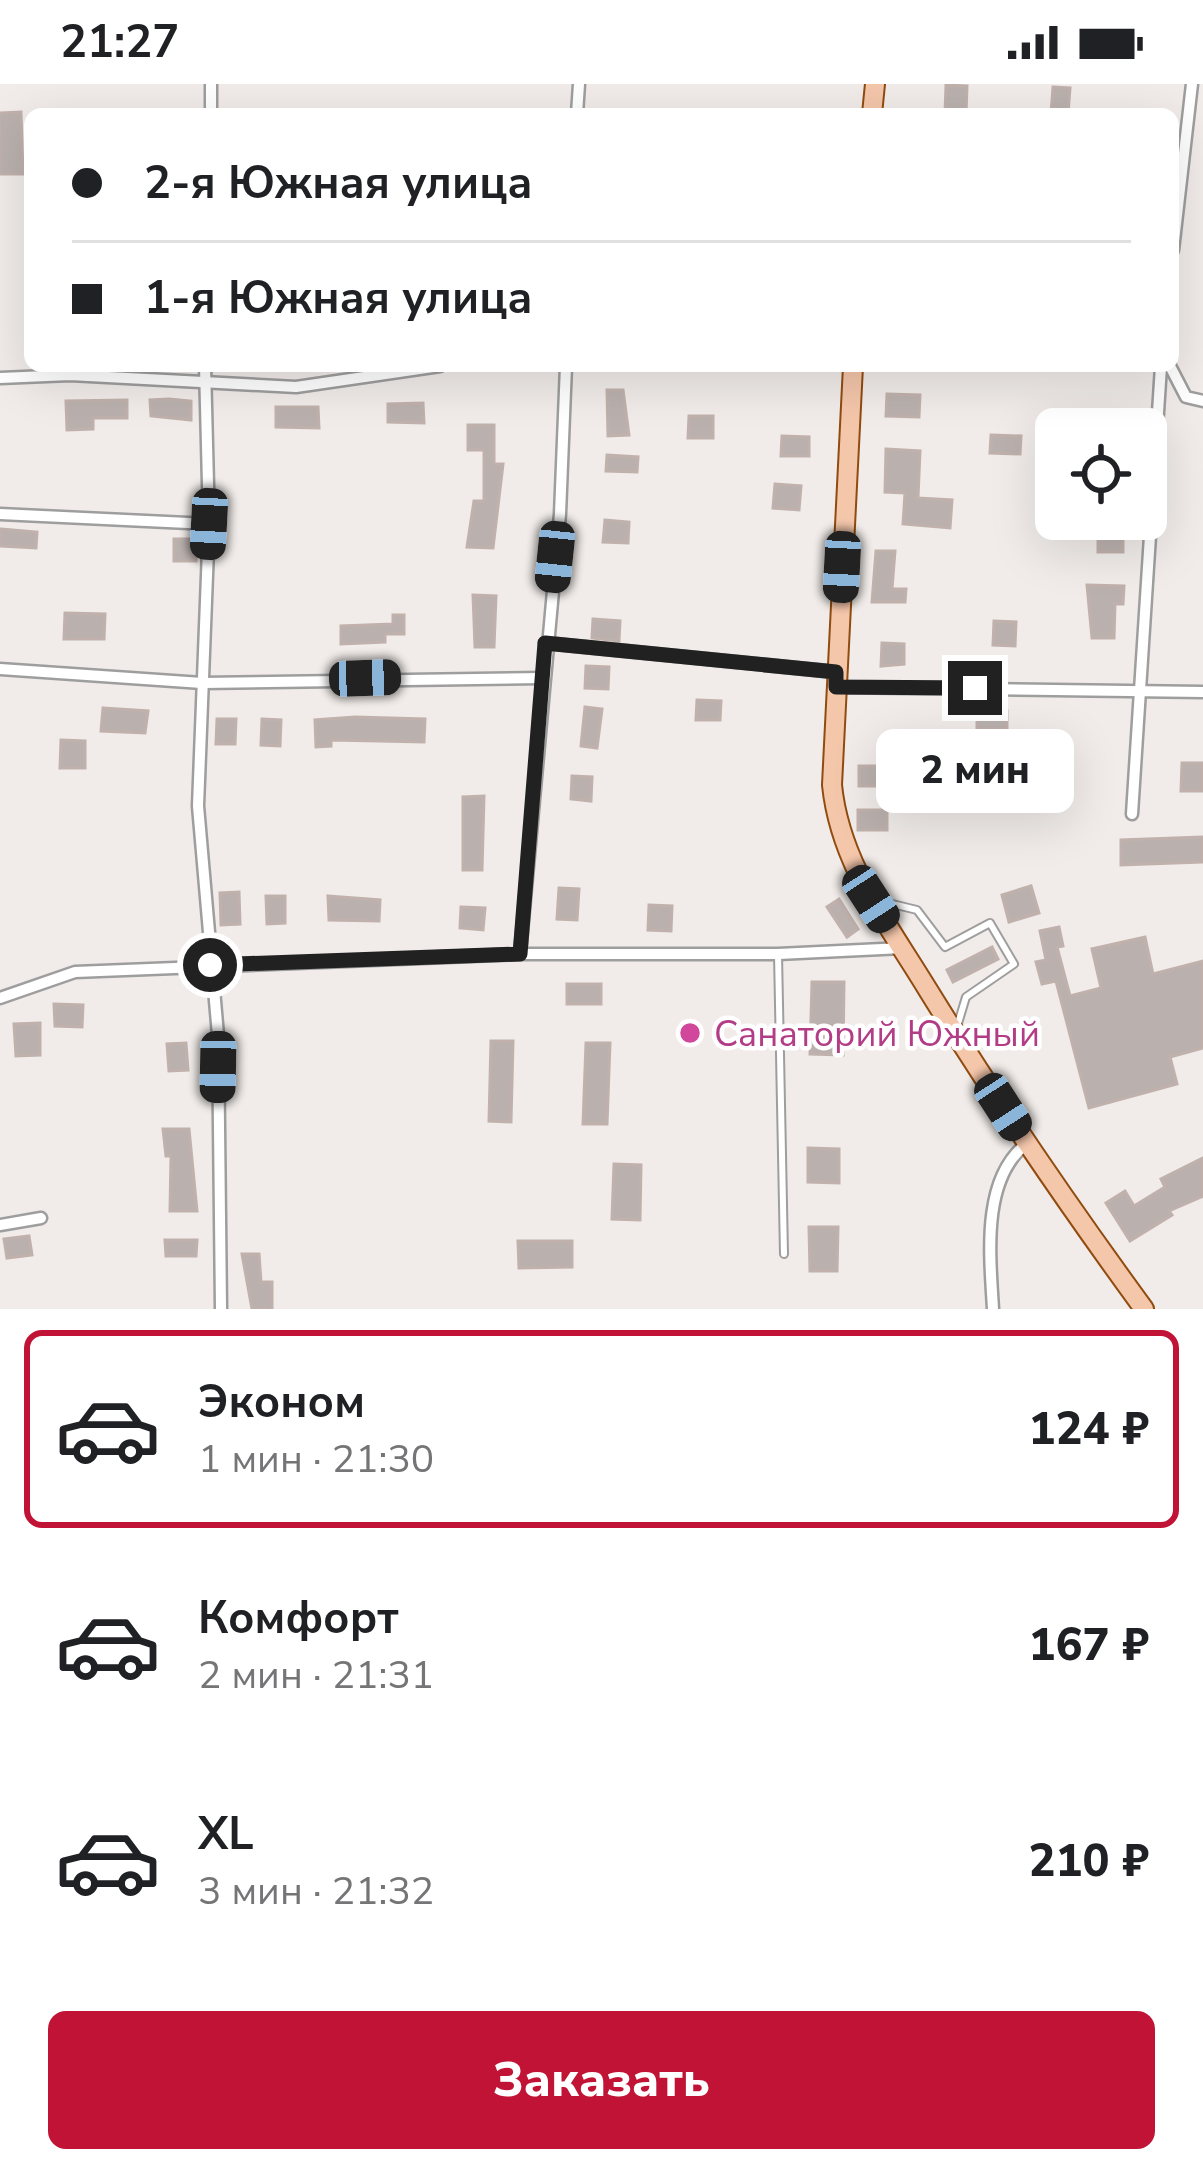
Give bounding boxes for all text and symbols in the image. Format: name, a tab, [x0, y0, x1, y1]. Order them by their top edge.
text: 21:27	[60, 12, 179, 73]
text: 2-я Южная улица	[144, 153, 532, 214]
text: 1-я Южная улица	[144, 268, 532, 329]
map controls	[1035, 408, 1167, 540]
button: locate	[1035, 408, 1167, 540]
car	[189, 487, 229, 561]
car	[533, 519, 577, 595]
car	[822, 530, 862, 604]
car	[328, 659, 402, 697]
route end	[948, 661, 1002, 715]
callout: 2 мин	[876, 730, 1074, 814]
text: 2 мин	[920, 744, 1030, 797]
car	[836, 859, 906, 939]
route start	[183, 938, 237, 992]
place label: Санаторий Южный	[714, 1010, 1040, 1059]
marker: Санаторий Южный	[677, 1020, 703, 1046]
car	[199, 1031, 237, 1103]
car	[968, 1067, 1038, 1147]
text: Эконом	[198, 1372, 365, 1433]
icon: car	[54, 1375, 162, 1483]
text: 124 ₽	[1028, 1399, 1149, 1460]
text: 1 мин · 21:30	[198, 1433, 434, 1486]
text: Комфорт	[198, 1588, 399, 1649]
icon: car	[54, 1591, 162, 1699]
text: 167 ₽	[1028, 1615, 1149, 1676]
text: 2 мин · 21:31	[198, 1649, 434, 1702]
text: XL	[198, 1804, 254, 1865]
icon: car	[54, 1807, 162, 1915]
text: 210 ₽	[1028, 1831, 1149, 1892]
text: 3 мин · 21:32	[198, 1865, 434, 1918]
button: Заказать	[48, 2011, 1155, 2149]

